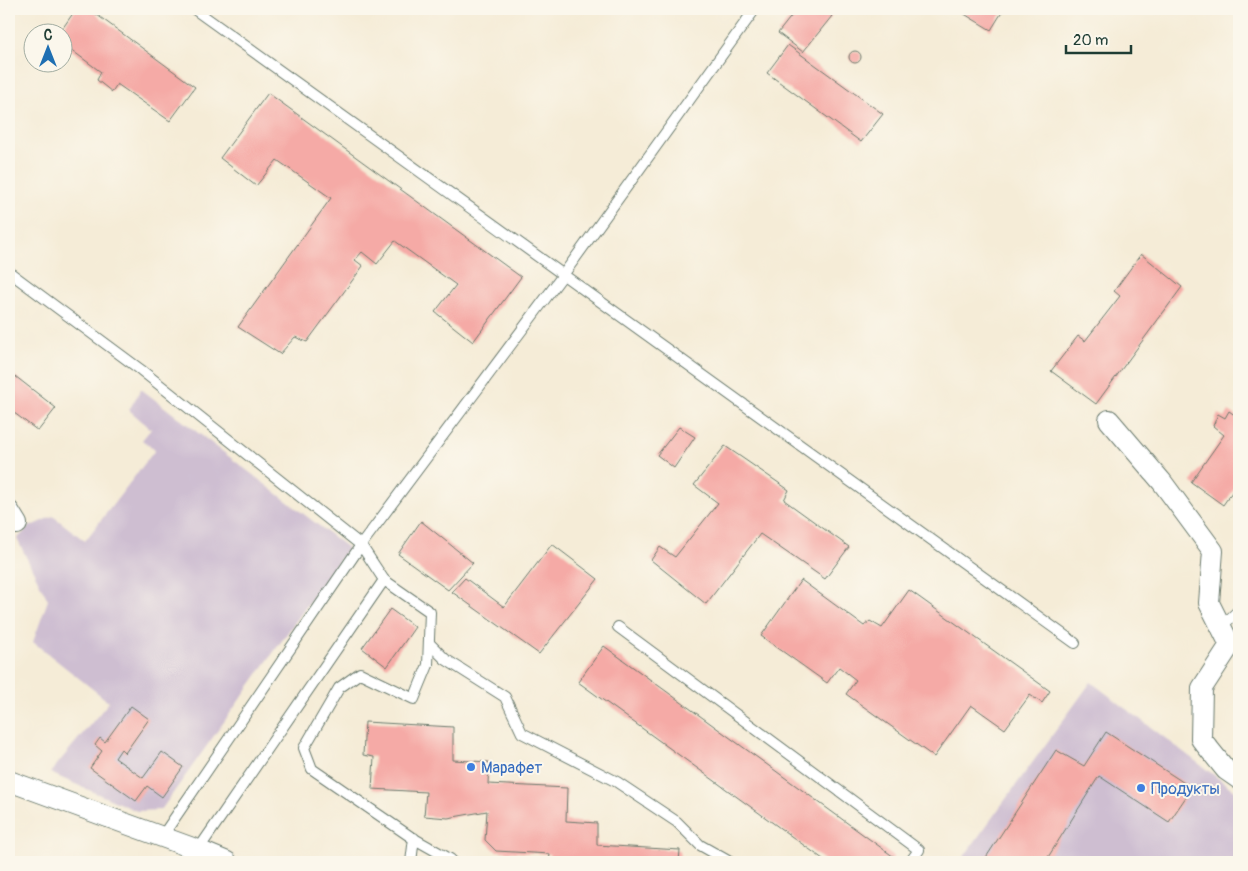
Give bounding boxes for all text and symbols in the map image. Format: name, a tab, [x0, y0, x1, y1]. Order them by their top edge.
north arrow	[22, 22, 72, 72]
scale bar	[1066, 22, 1130, 54]
text: С	[44, 27, 53, 44]
text: 20 m	[1073, 31, 1108, 50]
place label: Марафет	[481, 758, 542, 778]
marker: Марафет	[465, 761, 477, 773]
place label: Продукты	[1151, 779, 1220, 799]
marker: Продукты	[1135, 782, 1147, 794]

